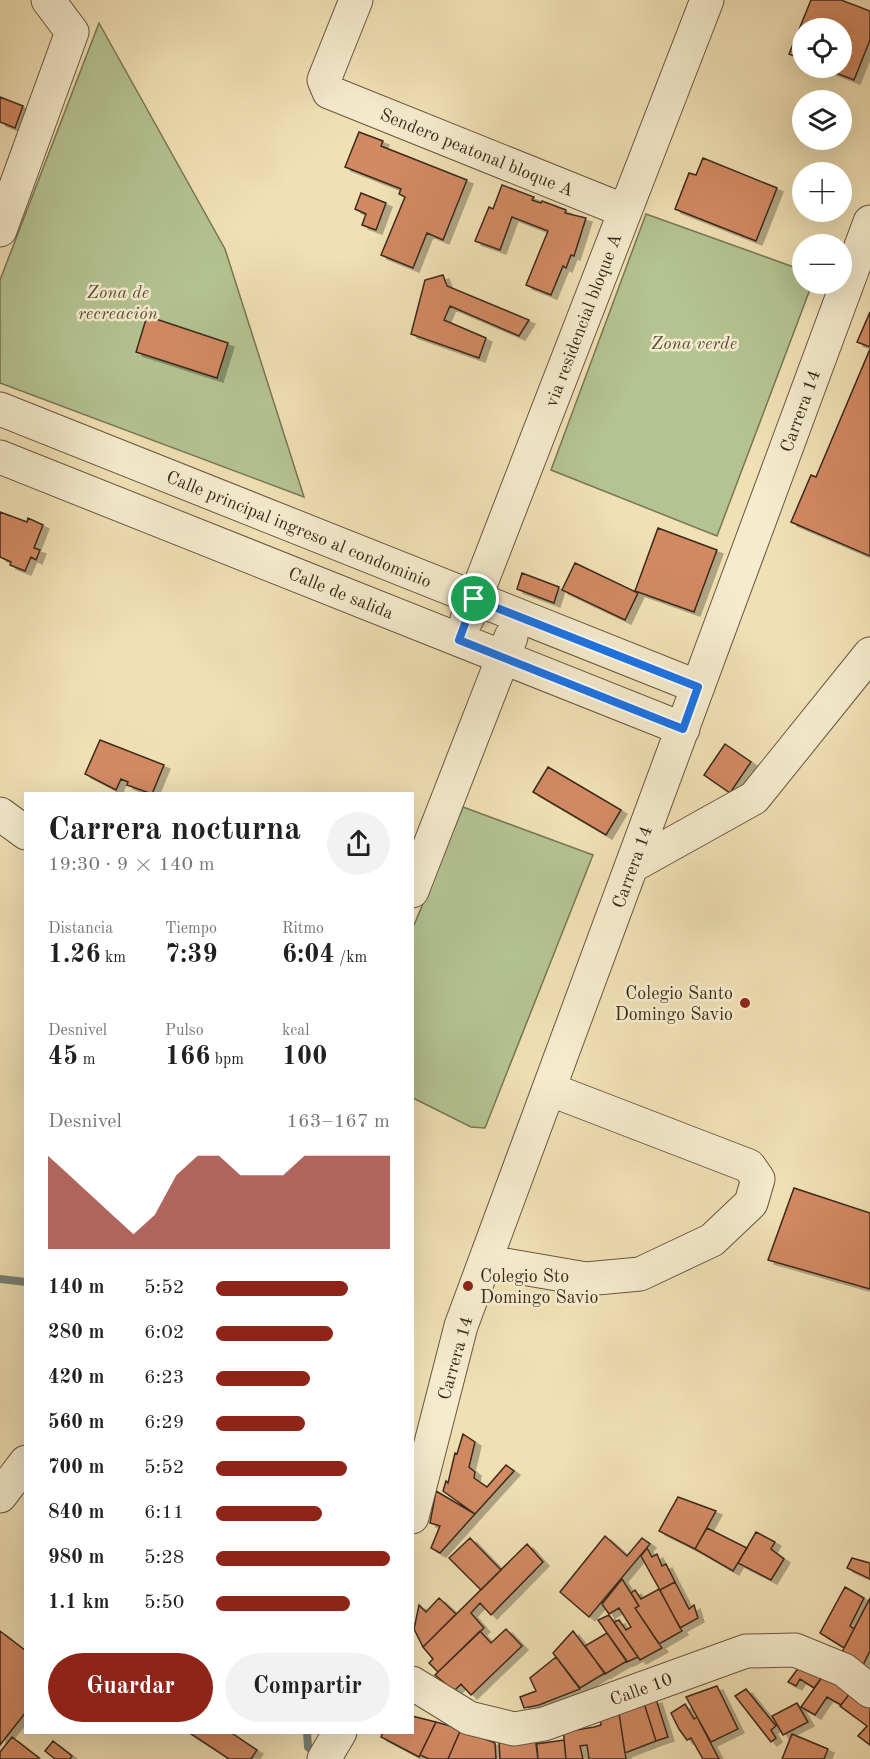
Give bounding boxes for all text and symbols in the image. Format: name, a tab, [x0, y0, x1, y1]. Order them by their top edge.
map controls	[792, 18, 852, 294]
button: locate	[792, 18, 852, 78]
button: layers	[792, 90, 852, 150]
street label: Sendero peatonal bloque A	[377, 106, 576, 200]
button: +	[792, 162, 852, 222]
street label: via residencial bloque A	[543, 231, 625, 410]
button: −	[792, 234, 852, 294]
park label: Zona de recreación	[78, 284, 158, 323]
park label: Zona verde	[651, 335, 737, 353]
street label: Carrera 14	[778, 368, 824, 455]
street label: Calle principal ingreso al condominio	[164, 468, 434, 592]
street label: Calle de salida	[286, 565, 396, 623]
pin	[448, 573, 499, 624]
icon: arrive	[457, 582, 490, 615]
button: share	[327, 812, 390, 875]
text: Carrera nocturna	[48, 814, 301, 847]
street label: Carrera 14	[610, 824, 656, 911]
text: 19:30 · 9 × 140 m	[48, 855, 215, 875]
text: Distancia	[48, 921, 113, 937]
text: Tiempo	[165, 921, 217, 937]
text: Ritmo	[282, 921, 324, 937]
text: 1.26	[48, 942, 101, 968]
text: 7:39	[165, 942, 218, 968]
text: 6:04	[282, 942, 335, 968]
text: km	[101, 950, 126, 966]
text: /km	[335, 950, 367, 966]
place label: Colegio Santo Domingo Savio	[615, 985, 733, 1024]
marker: Colegio Santo Domingo Savio	[738, 996, 752, 1010]
text: Desnivel	[48, 1023, 107, 1039]
text: Pulso	[165, 1023, 204, 1039]
text: kcal	[282, 1023, 310, 1039]
text: 45	[48, 1044, 78, 1070]
text: 166	[165, 1044, 210, 1070]
text: 100	[282, 1044, 327, 1070]
text: m	[78, 1052, 95, 1068]
text: bpm	[210, 1052, 244, 1068]
text: Desnivel	[48, 1112, 122, 1132]
text: 163–167 m	[287, 1112, 390, 1132]
place label: Colegio Sto Domingo Savio	[480, 1268, 598, 1307]
text: 140 m	[48, 1278, 104, 1298]
text: 5:52	[144, 1278, 184, 1298]
marker: Colegio Sto Domingo Savio	[461, 1279, 475, 1293]
street label: Carrera 14	[435, 1314, 476, 1402]
text: 280 m	[48, 1323, 104, 1343]
text: 6:02	[144, 1323, 184, 1343]
text: 420 m	[48, 1368, 104, 1388]
text: 6:23	[144, 1368, 184, 1388]
text: 560 m	[48, 1413, 104, 1433]
text: 6:29	[144, 1413, 184, 1433]
text: 700 m	[48, 1458, 104, 1478]
text: 5:52	[144, 1458, 184, 1478]
text: 840 m	[48, 1503, 104, 1523]
text: 6:11	[144, 1503, 184, 1523]
text: 980 m	[48, 1548, 104, 1568]
text: 5:28	[144, 1548, 184, 1568]
text: 1.1 km	[48, 1593, 110, 1613]
text: 5:50	[144, 1593, 184, 1613]
button: Guardar	[48, 1653, 213, 1722]
button: Compartir	[225, 1653, 390, 1722]
street label: Calle 10	[608, 1670, 675, 1709]

